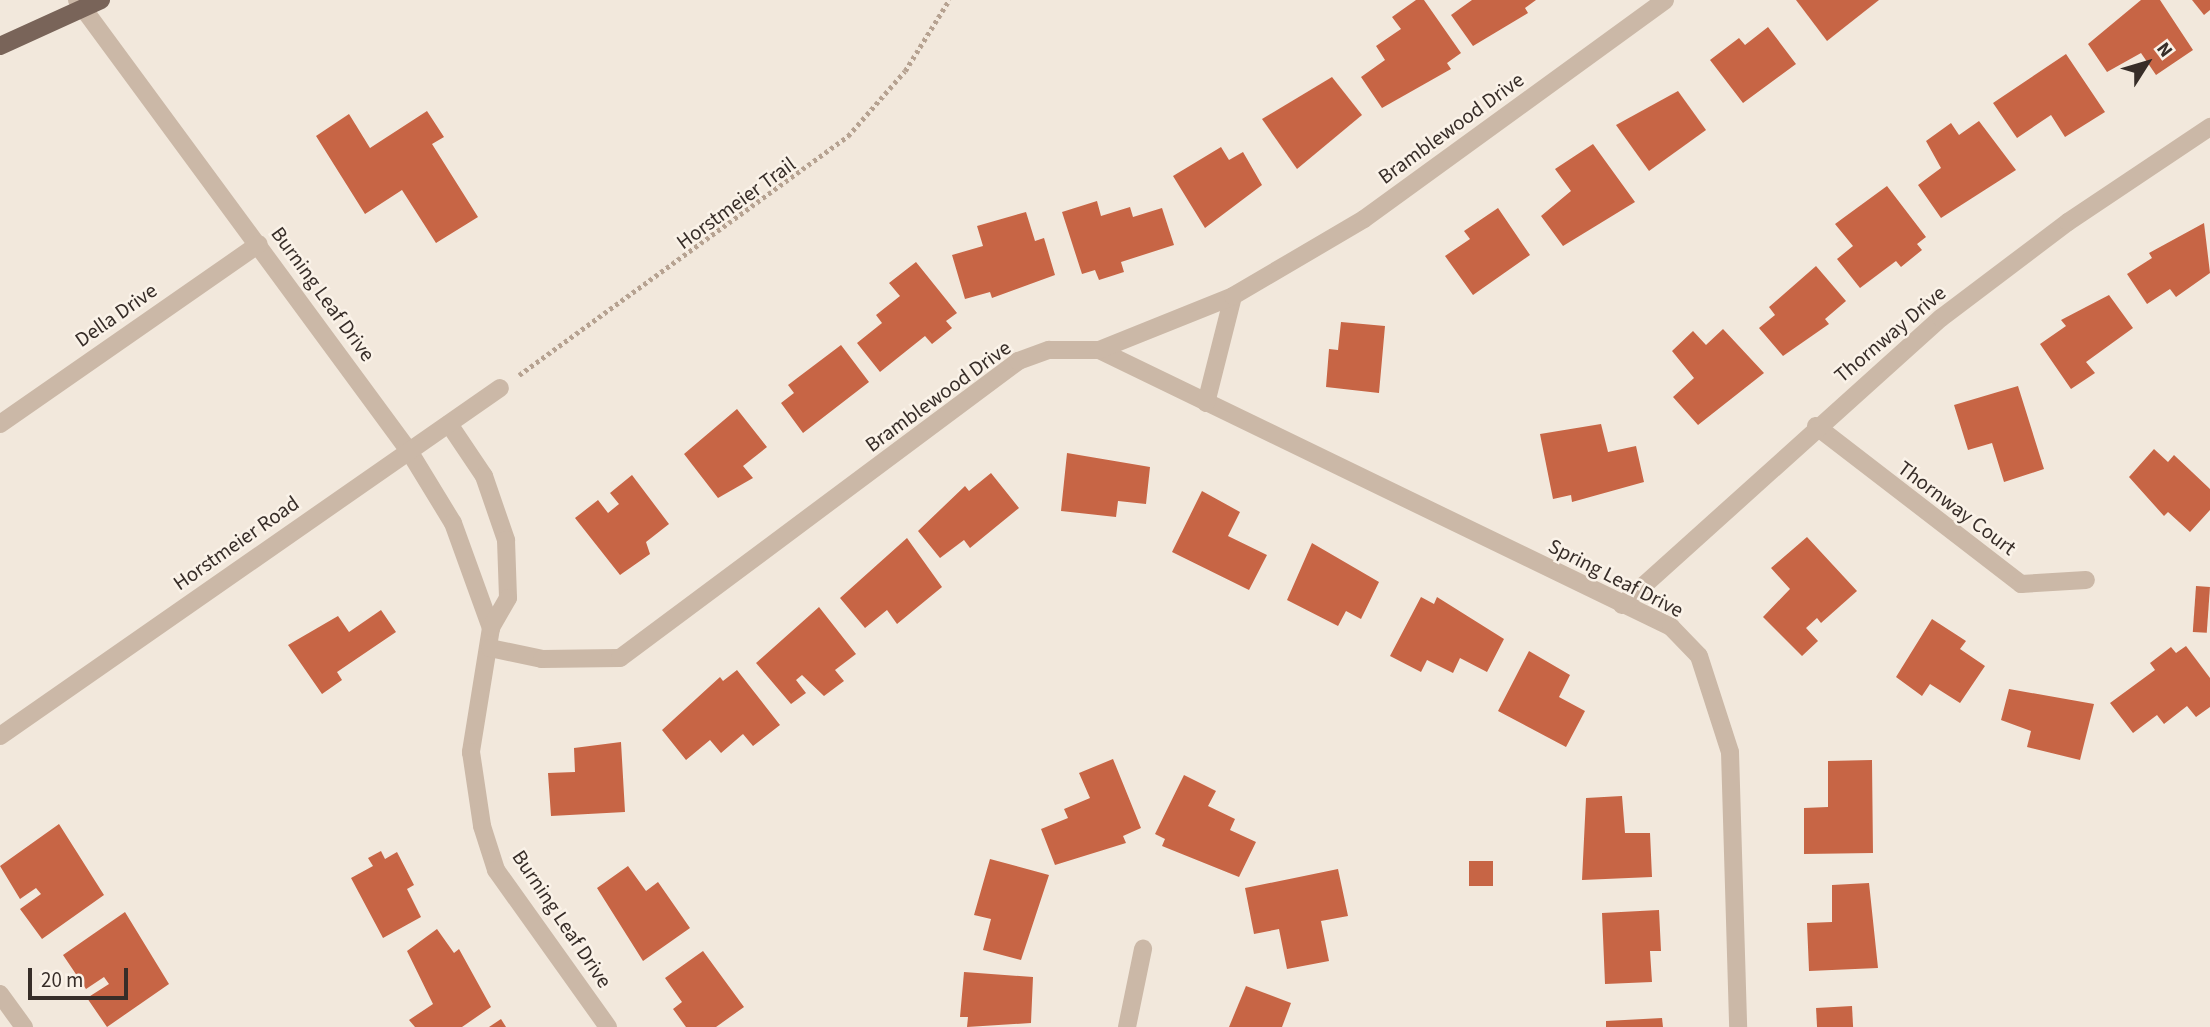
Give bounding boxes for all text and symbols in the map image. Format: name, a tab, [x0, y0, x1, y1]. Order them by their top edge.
north arrow	[2112, 28, 2182, 98]
text: N	[2150, 37, 2179, 63]
street label: Bramblewood Drive	[1373, 67, 1529, 189]
street label: Horstmeier Trail	[672, 151, 800, 255]
street label: Burning Leaf Drive	[266, 222, 380, 366]
street label: Della Drive	[70, 278, 162, 352]
street label: Thornway Drive	[1829, 280, 1951, 388]
street label: Bramblewood Drive	[860, 335, 1016, 457]
street label: Thornway Court	[1893, 455, 2021, 561]
street label: Horstmeier Road	[168, 490, 304, 596]
street label: Spring Leaf Drive	[1544, 533, 1688, 623]
street label: Burning Leaf Drive	[507, 845, 617, 993]
scale bar	[32, 954, 131, 998]
text: 20 m	[41, 965, 83, 995]

